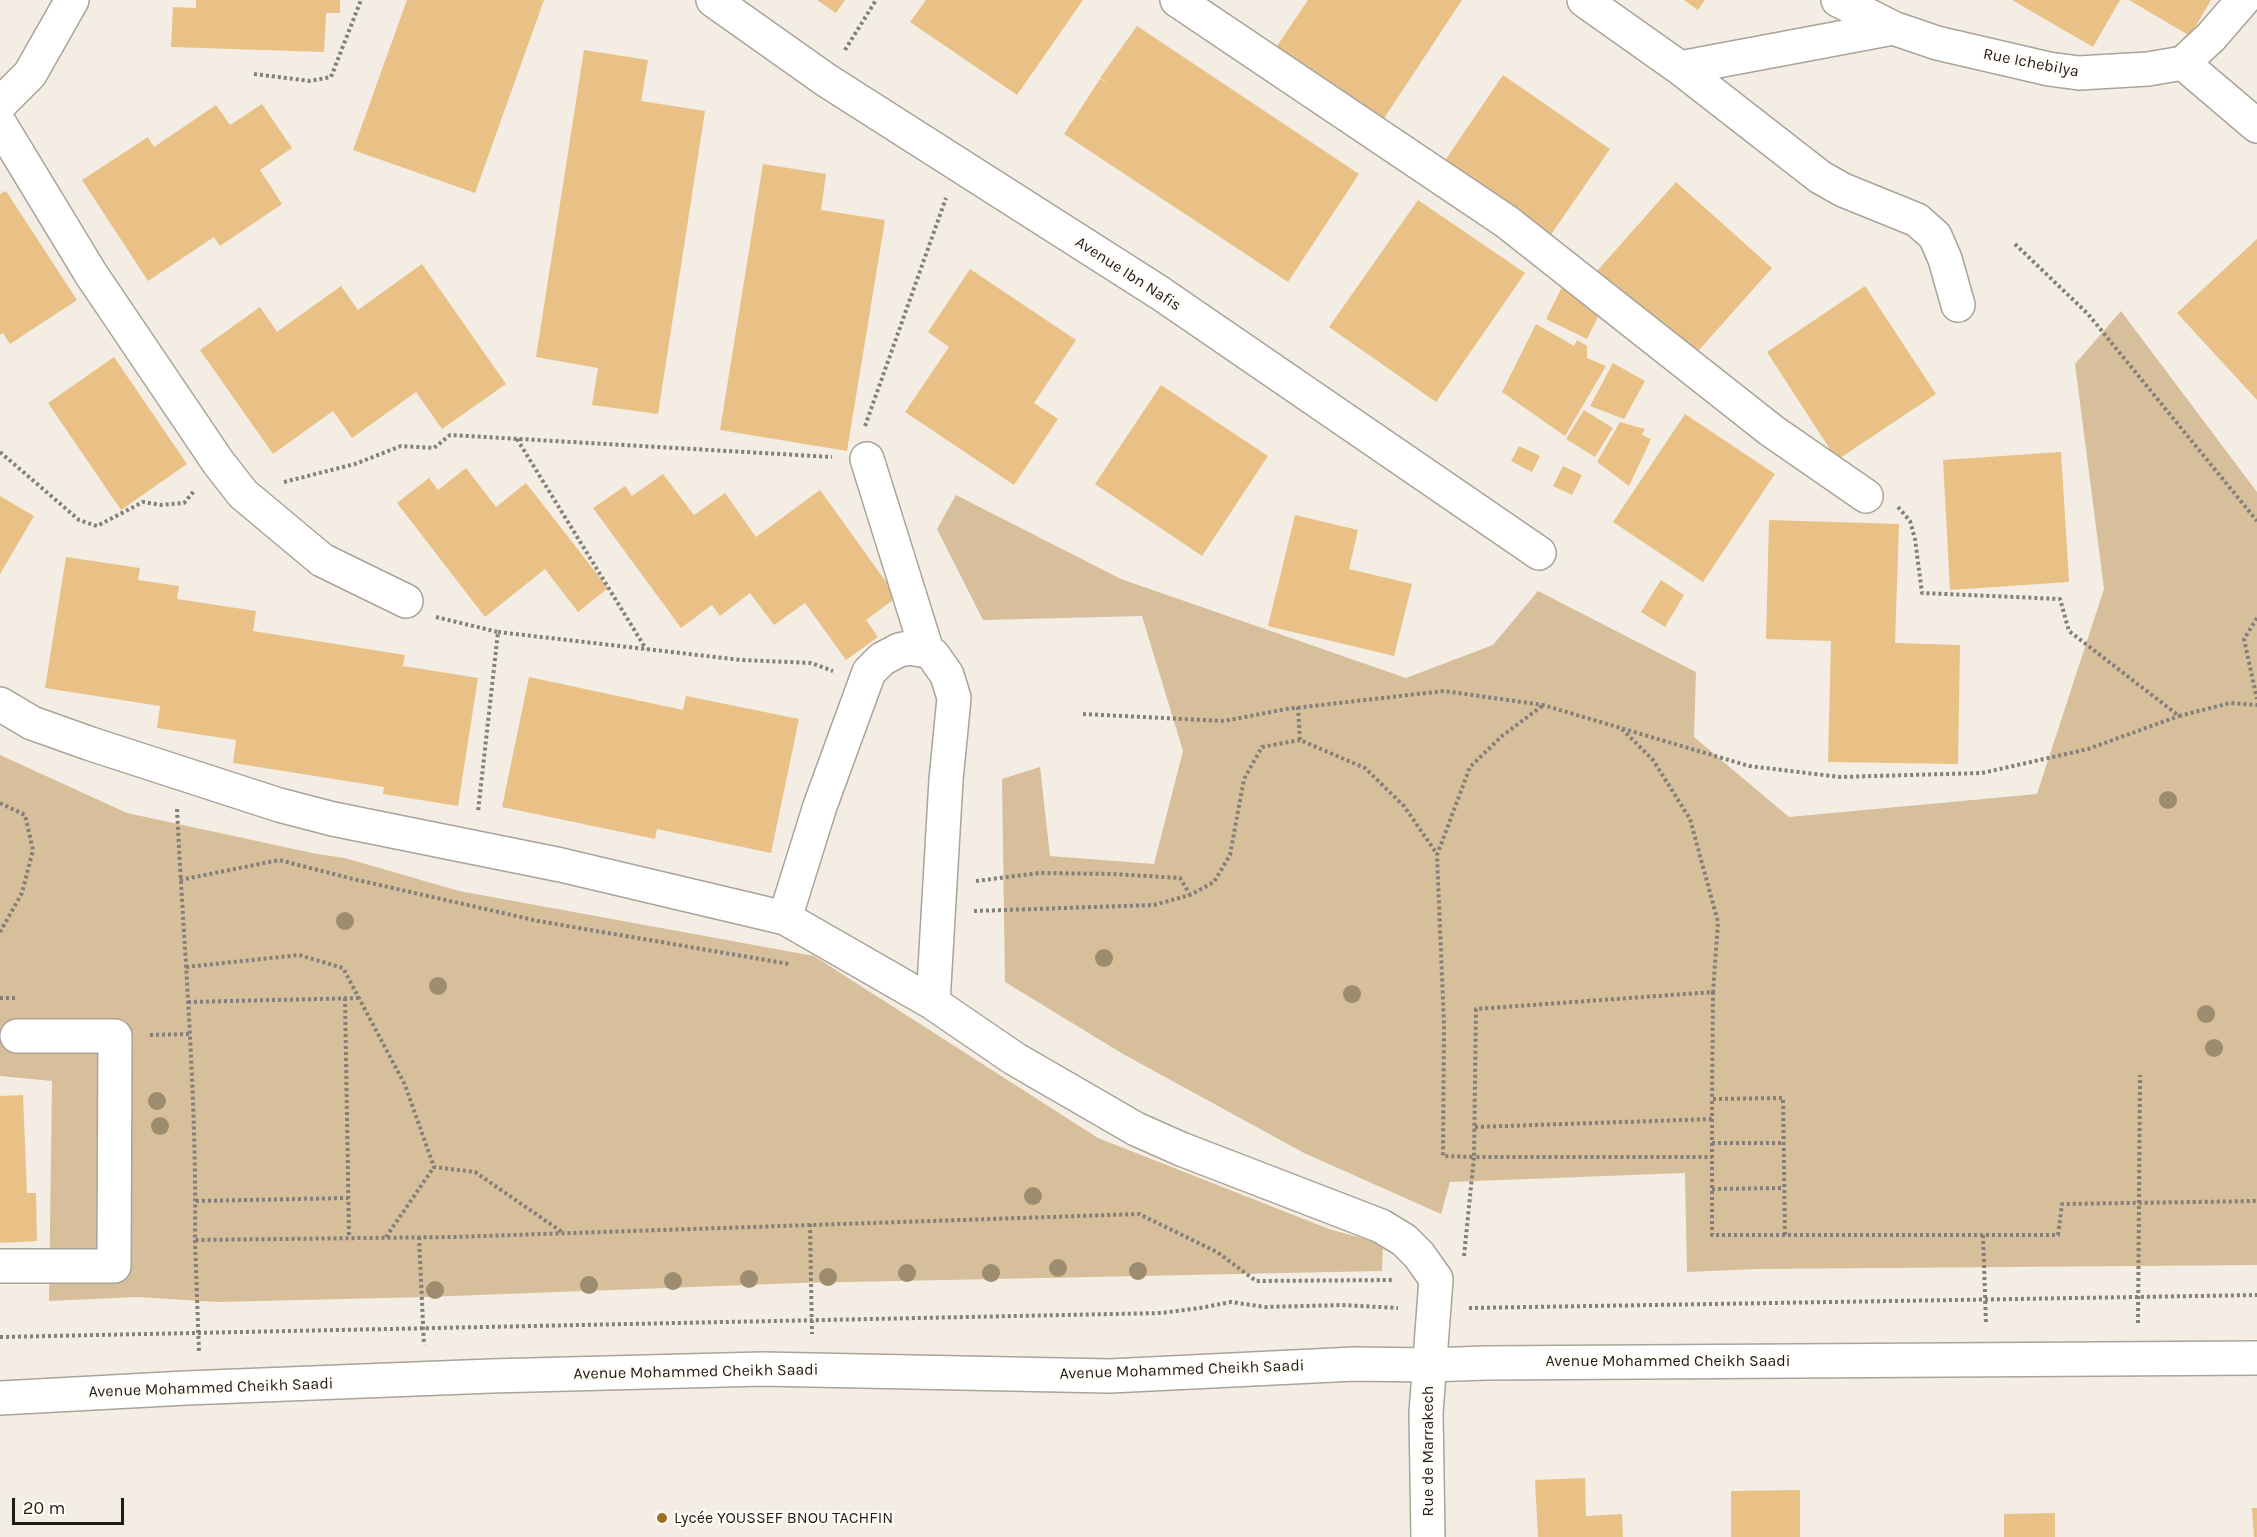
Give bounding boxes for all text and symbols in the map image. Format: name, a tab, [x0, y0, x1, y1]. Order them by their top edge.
street label: Rue Ichebilya	[1982, 44, 2080, 82]
street label: Avenue Ibn Nafis	[1071, 233, 1185, 315]
street label: Avenue Mohammed Cheikh Saadi	[1545, 1351, 1791, 1371]
street label: Avenue Mohammed Cheikh Saadi	[1059, 1356, 1305, 1384]
street label: Avenue Mohammed Cheikh Saadi	[573, 1360, 819, 1384]
street label: Avenue Mohammed Cheikh Saadi	[88, 1374, 334, 1402]
street label: Rue de Marrakech	[1418, 1386, 1438, 1516]
scale bar	[15, 1486, 128, 1524]
text: 20 m	[23, 1497, 65, 1519]
place label: Lycée YOUSSEF BNOU TACHFIN	[674, 1508, 893, 1528]
marker: Lycée YOUSSEF BNOU TACHFIN	[655, 1511, 669, 1525]

